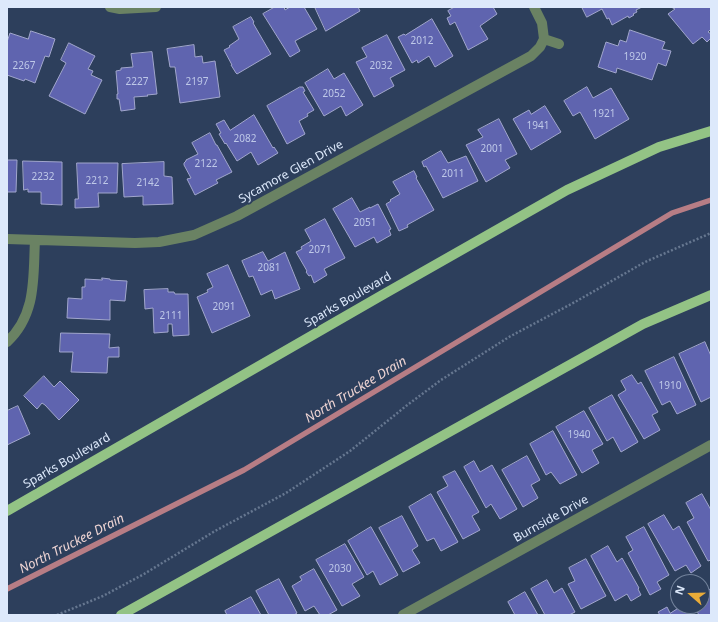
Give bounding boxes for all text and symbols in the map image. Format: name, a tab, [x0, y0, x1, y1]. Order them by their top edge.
house number: 2012	[411, 35, 433, 47]
house number: 1920	[624, 51, 646, 63]
house number: 2267	[13, 60, 35, 72]
house number: 2032	[370, 60, 392, 72]
house number: 2227	[126, 76, 148, 88]
house number: 2197	[186, 76, 208, 88]
house number: 2052	[323, 88, 345, 100]
house number: 1921	[593, 108, 615, 120]
house number: 1941	[527, 120, 549, 132]
house number: 2082	[234, 133, 256, 145]
street label: Sycamore Glen Drive	[236, 137, 346, 207]
house number: 2001	[481, 143, 503, 155]
house number: 2122	[195, 158, 217, 170]
house number: 2011	[442, 168, 464, 180]
house number: 2232	[32, 171, 54, 183]
house number: 2212	[86, 175, 108, 187]
house number: 2142	[137, 177, 159, 189]
house number: 2051	[354, 217, 376, 229]
house number: 2071	[309, 244, 331, 256]
house number: 2081	[258, 262, 280, 274]
street label: Sparks Boulevard	[302, 269, 394, 331]
house number: 2091	[213, 301, 235, 313]
house number: 2111	[160, 310, 182, 322]
water label: North Truckee Drain	[302, 354, 410, 426]
house number: 1910	[659, 380, 681, 392]
house number: 1940	[568, 429, 590, 441]
street label: Sparks Boulevard	[21, 430, 113, 492]
street label: Burnside Drive	[511, 492, 591, 546]
water label: North Truckee Drain	[17, 511, 127, 577]
house number: 2030	[329, 563, 351, 575]
north arrow	[670, 574, 710, 614]
text: N	[671, 583, 688, 597]

